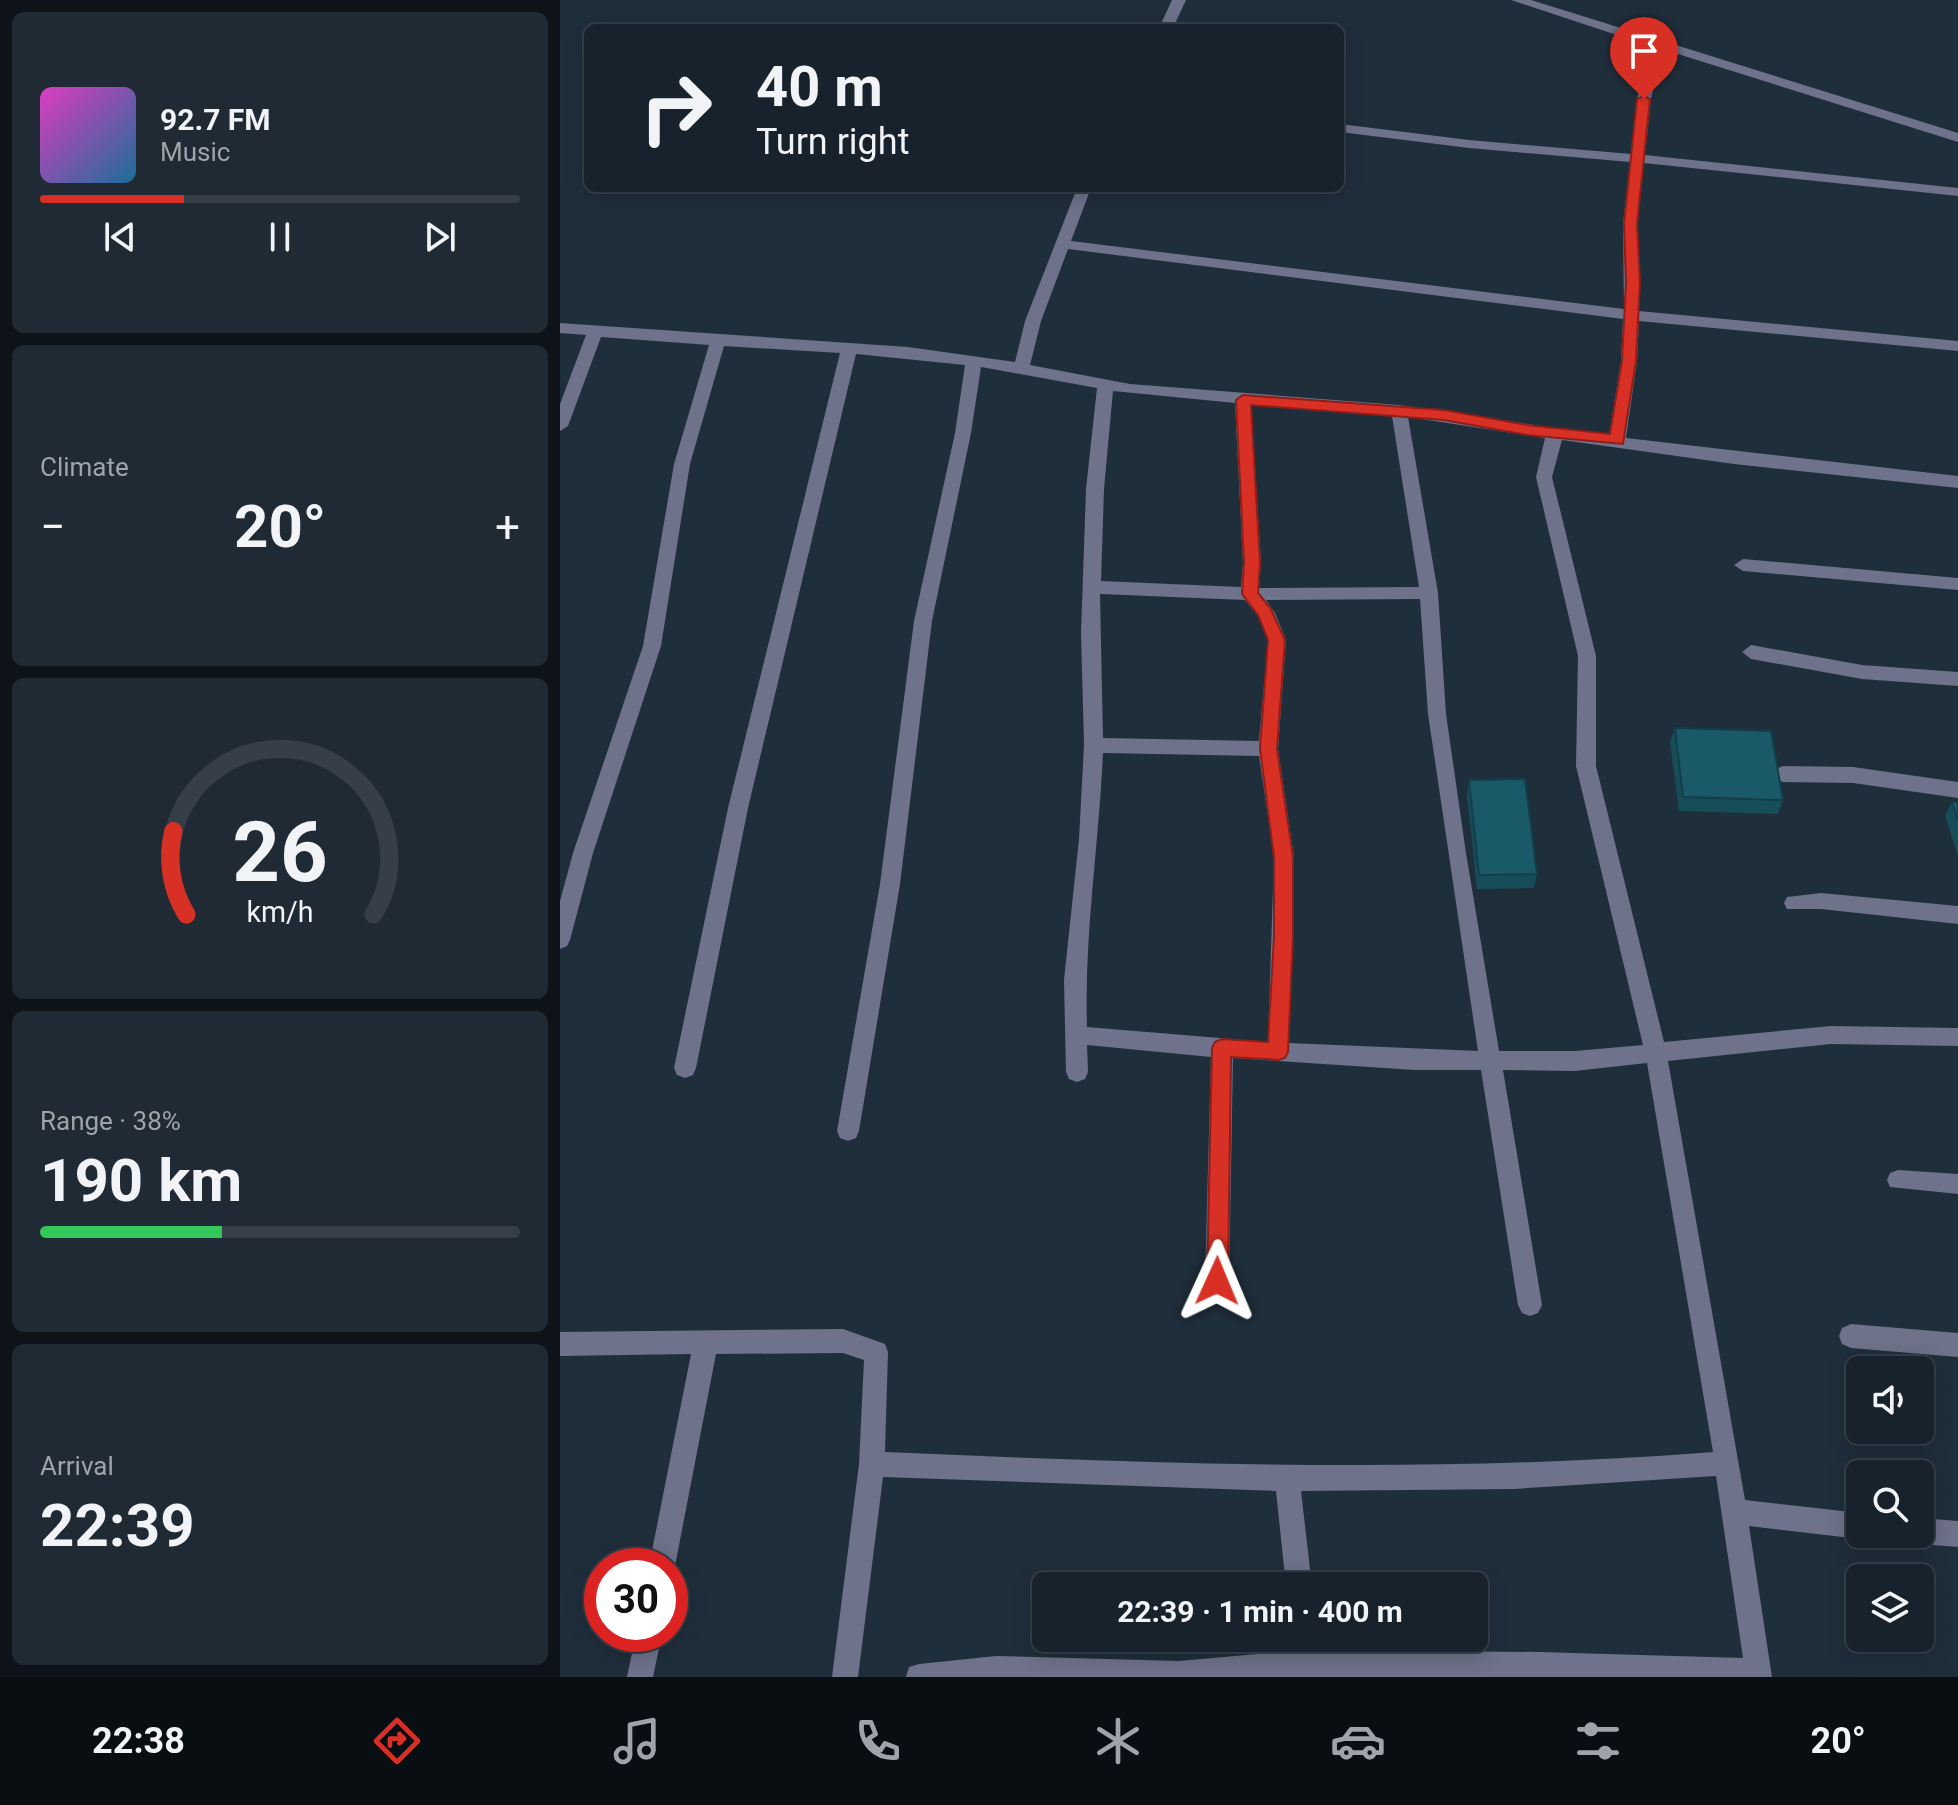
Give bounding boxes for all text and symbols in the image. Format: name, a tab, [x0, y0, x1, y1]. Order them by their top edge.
pin	[1610, 17, 1678, 99]
icon: arrive	[1622, 29, 1666, 73]
text: 40 m	[756, 54, 883, 120]
icon: right	[624, 56, 728, 160]
text: 92.7 FM	[160, 102, 271, 137]
text: Turn right	[756, 121, 909, 163]
text: Music	[160, 137, 230, 167]
icon: previous	[98, 215, 142, 259]
icon: pause	[258, 215, 302, 259]
icon: next	[418, 215, 462, 259]
text: Climate	[40, 452, 129, 482]
text: 20°	[234, 491, 326, 562]
text: −	[40, 501, 65, 553]
text: +	[495, 501, 520, 553]
text: 26	[232, 803, 328, 900]
text: km/h	[246, 895, 314, 929]
text: Range · 38%	[40, 1106, 181, 1136]
text: 190 km	[40, 1145, 242, 1216]
position arrow	[1175, 1239, 1259, 1323]
map controls	[1846, 1356, 1934, 1652]
button: sound	[1846, 1356, 1934, 1444]
text: Arrival	[40, 1451, 114, 1481]
button: search	[1846, 1460, 1934, 1548]
text: 22:39	[40, 1490, 195, 1561]
speed limit sign: 30	[584, 1548, 688, 1652]
button: layers	[1846, 1564, 1934, 1652]
text: 22:39 · 1 min · 400 m	[1117, 1594, 1403, 1629]
icon: directions	[369, 1713, 425, 1769]
icon: music	[609, 1713, 665, 1769]
icon: phone	[850, 1713, 906, 1769]
icon: climate	[1090, 1713, 1146, 1769]
icon: car	[1330, 1713, 1386, 1769]
icon: filters	[1570, 1713, 1626, 1769]
text: 22:38	[92, 1720, 185, 1762]
text: 20°	[1811, 1720, 1866, 1762]

